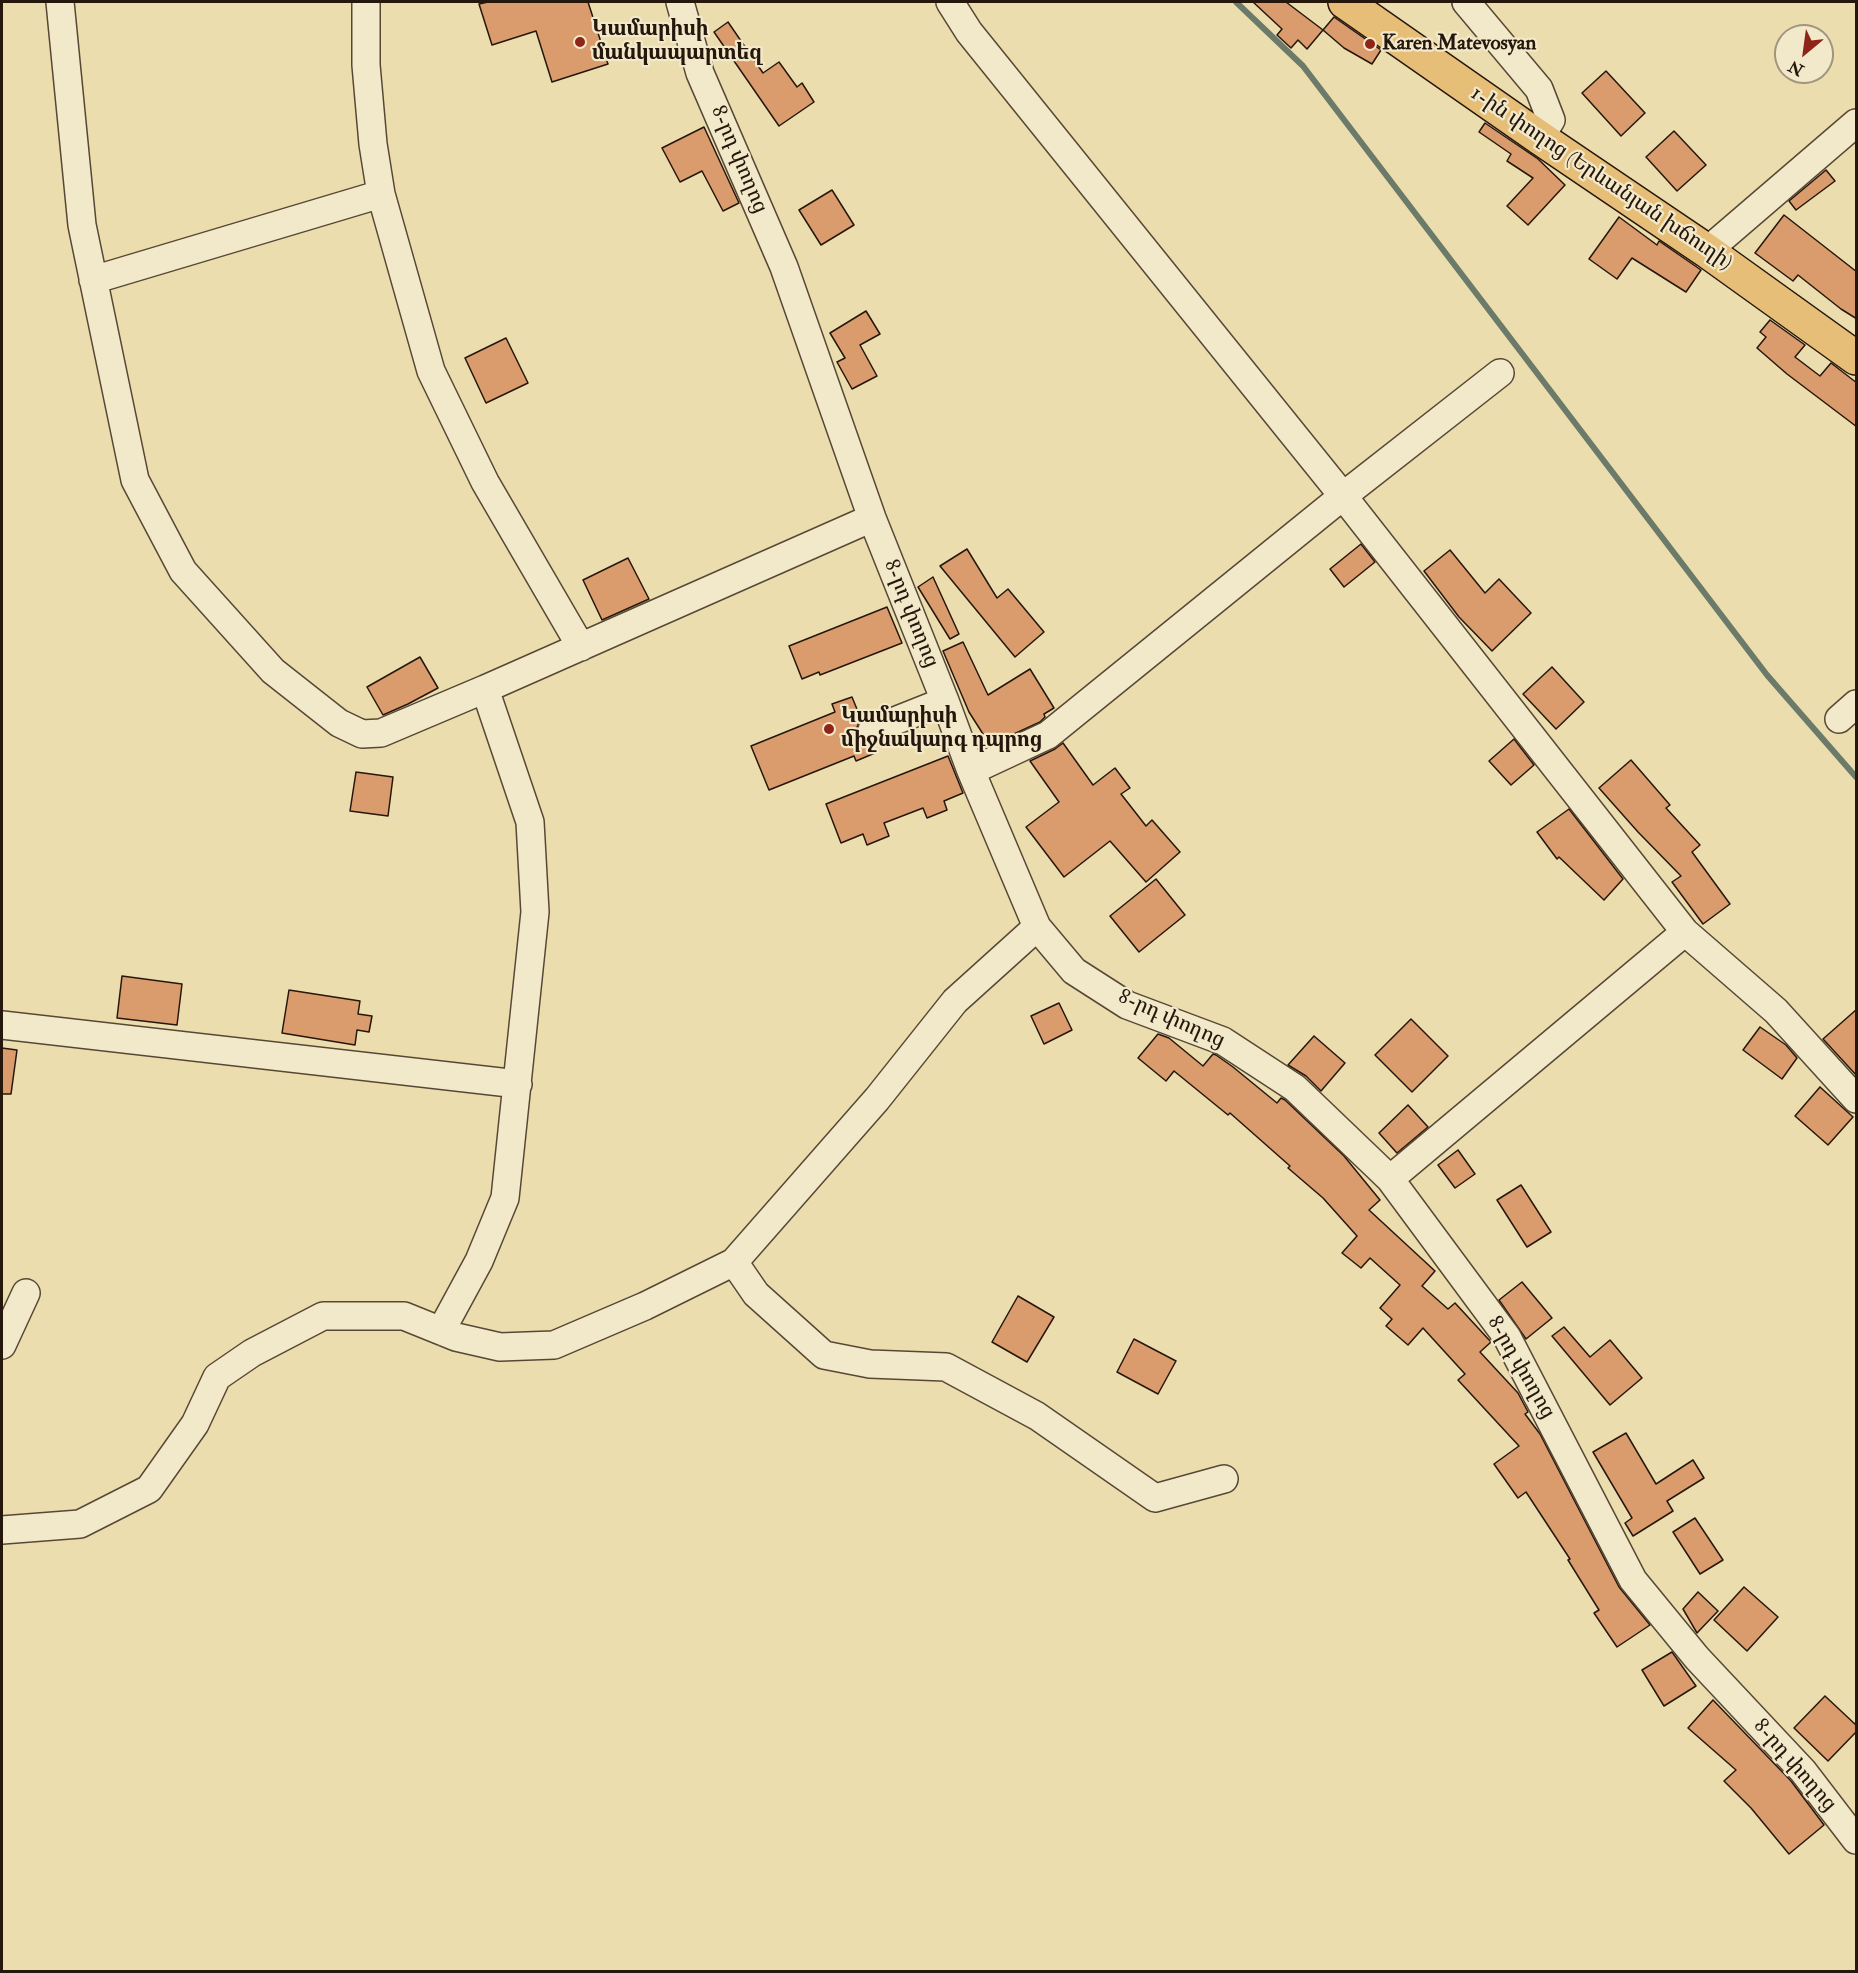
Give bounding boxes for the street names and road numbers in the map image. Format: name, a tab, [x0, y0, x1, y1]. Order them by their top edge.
street label: 1-ին փողոց (Երևանյան խճուղի)	[1465, 82, 1737, 276]
street label: 8-րդ փողոց	[704, 102, 772, 218]
street label: 8-րդ փողոց	[877, 556, 943, 672]
street label: 8-րդ փողոց	[1114, 985, 1228, 1055]
street label: 8-րդ փողոց	[1480, 1312, 1560, 1424]
street label: 8-րդ փողոց	[1747, 1715, 1841, 1817]

